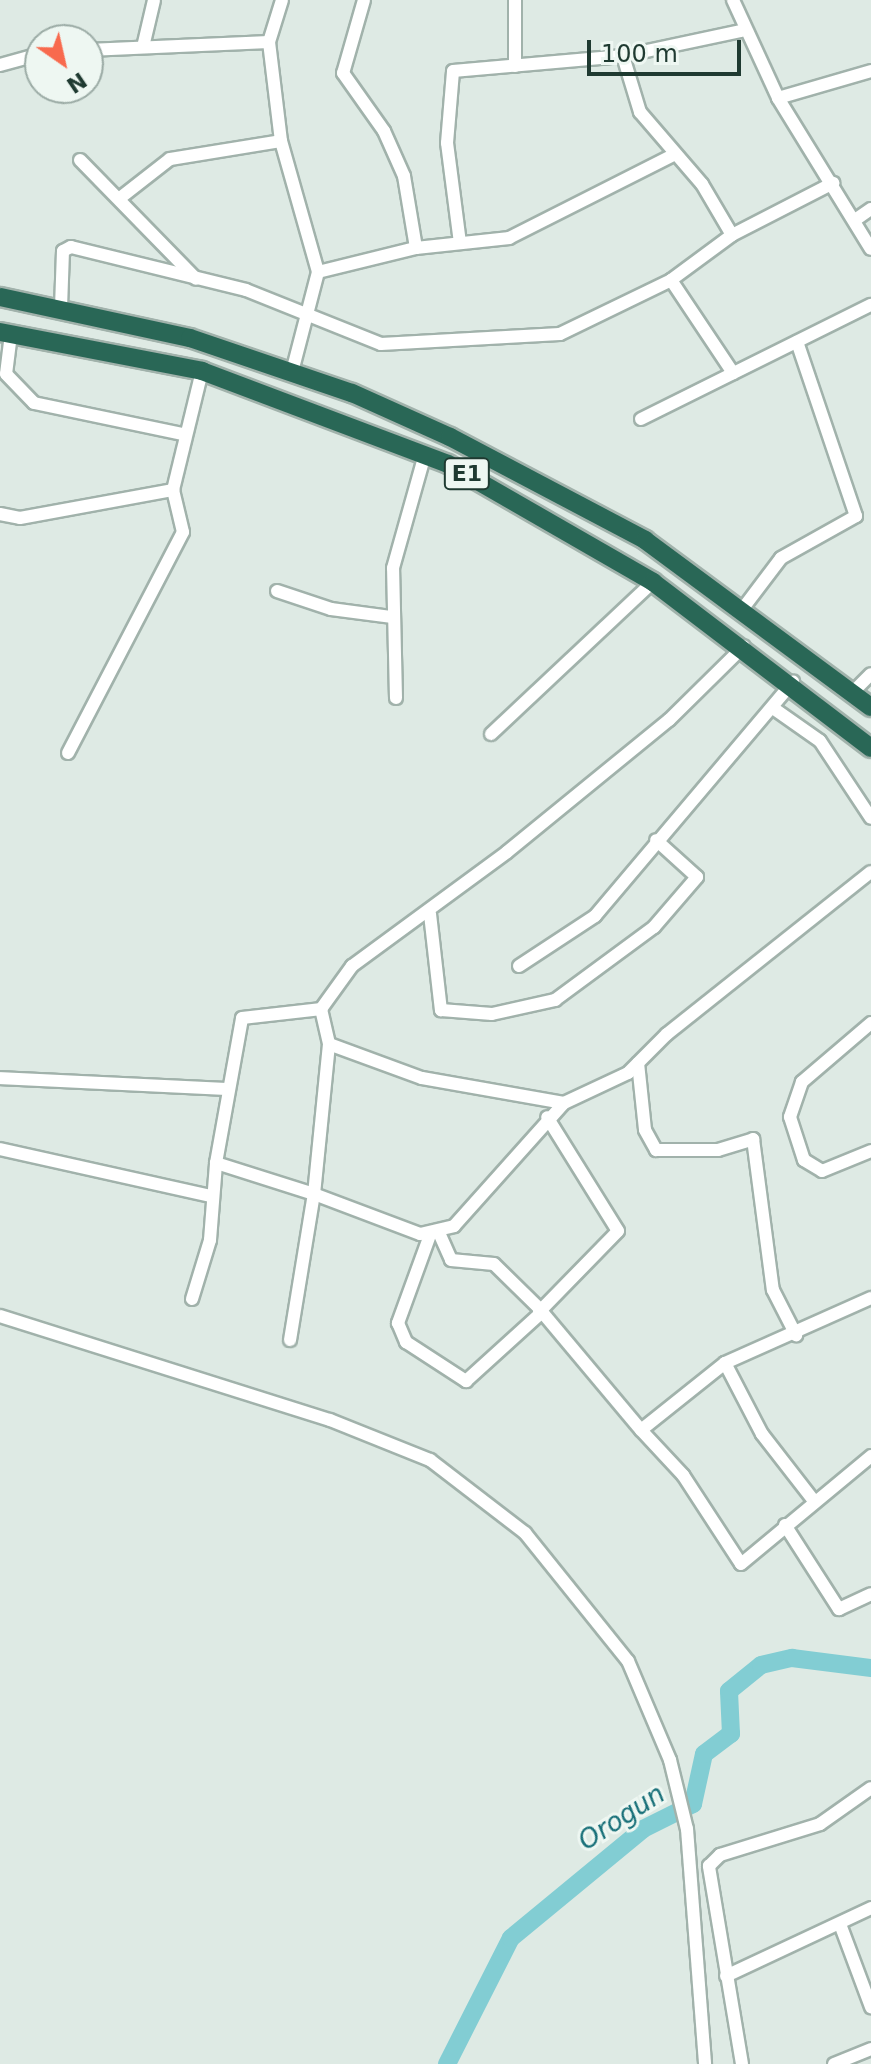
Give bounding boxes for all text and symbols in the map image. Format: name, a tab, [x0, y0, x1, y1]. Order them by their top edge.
north arrow	[24, 24, 104, 104]
scale bar	[591, 24, 745, 74]
text: 100 m	[601, 40, 678, 68]
text: N	[62, 67, 91, 98]
road number: E1	[443, 456, 491, 492]
water label: Orogun	[573, 1779, 671, 1857]

